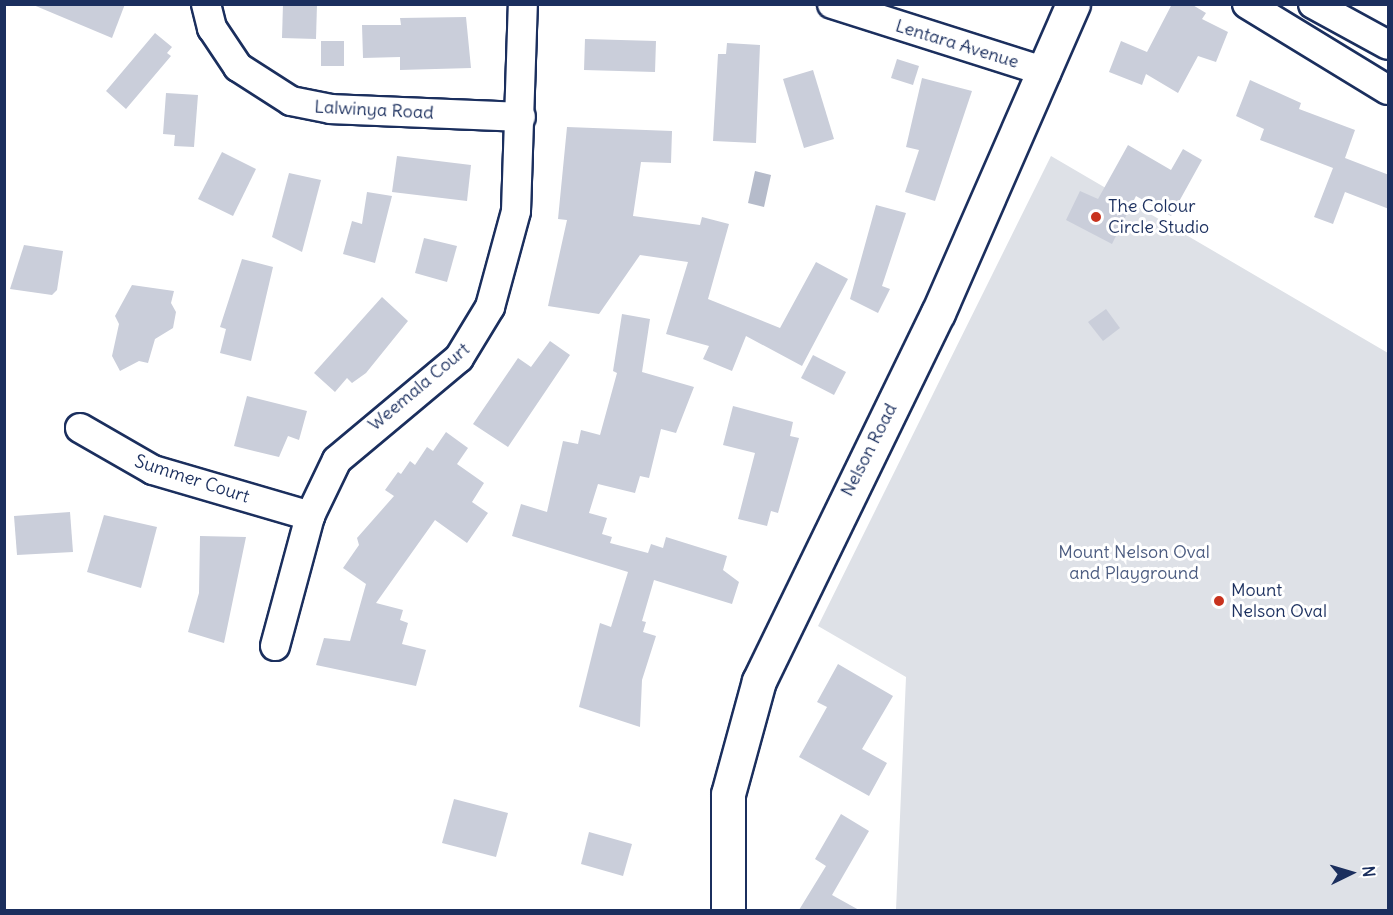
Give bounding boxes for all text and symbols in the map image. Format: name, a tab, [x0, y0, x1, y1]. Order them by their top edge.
street label: Lentara Avenue	[893, 15, 1021, 73]
street label: Lalwinya Road	[314, 96, 434, 124]
place label: The Colour Circle Studio	[1108, 196, 1209, 238]
marker: The Colour Circle Studio	[1089, 210, 1103, 224]
street label: Weemala Court	[364, 338, 474, 436]
street label: Nelson Road	[836, 400, 902, 500]
street label: Summer Court	[132, 450, 252, 508]
park label: Mount Nelson Oval and Playground	[1058, 542, 1210, 584]
place label: Mount Nelson Oval	[1231, 580, 1327, 622]
marker: Mount Nelson Oval	[1212, 594, 1226, 608]
north arrow	[1321, 843, 1381, 903]
text: N	[1358, 865, 1379, 878]

